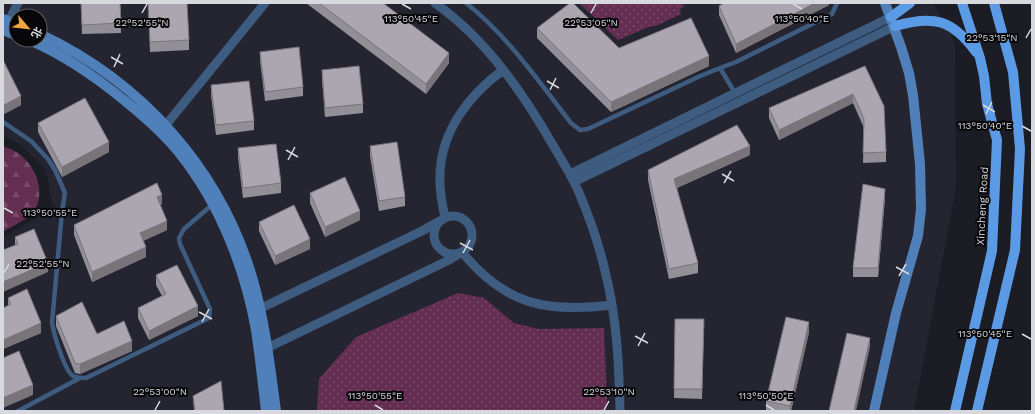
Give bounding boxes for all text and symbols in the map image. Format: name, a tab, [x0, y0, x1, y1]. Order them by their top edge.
north arrow	[8, 8, 48, 48]
text: 113°50'45"E	[384, 13, 438, 24]
text: 113°50'40"E	[775, 13, 829, 24]
text: 22°52'55"N	[115, 17, 169, 28]
text: 22°53'05"N	[564, 17, 618, 28]
text: 北	[28, 25, 45, 40]
text: 22°53'15"N	[966, 32, 1018, 43]
text: 113°50'40"E	[958, 120, 1012, 131]
street label: Xincheng Road	[974, 166, 991, 246]
text: 113°50'55"E	[23, 207, 77, 218]
text: 22°52'55"N	[16, 258, 70, 269]
text: 113°50'45"E	[958, 328, 1012, 339]
text: 22°53'00"N	[133, 386, 187, 397]
text: 22°53'10"N	[583, 386, 635, 397]
text: 113°50'55"E	[348, 390, 402, 401]
text: 113°50'50"E	[738, 390, 794, 401]

